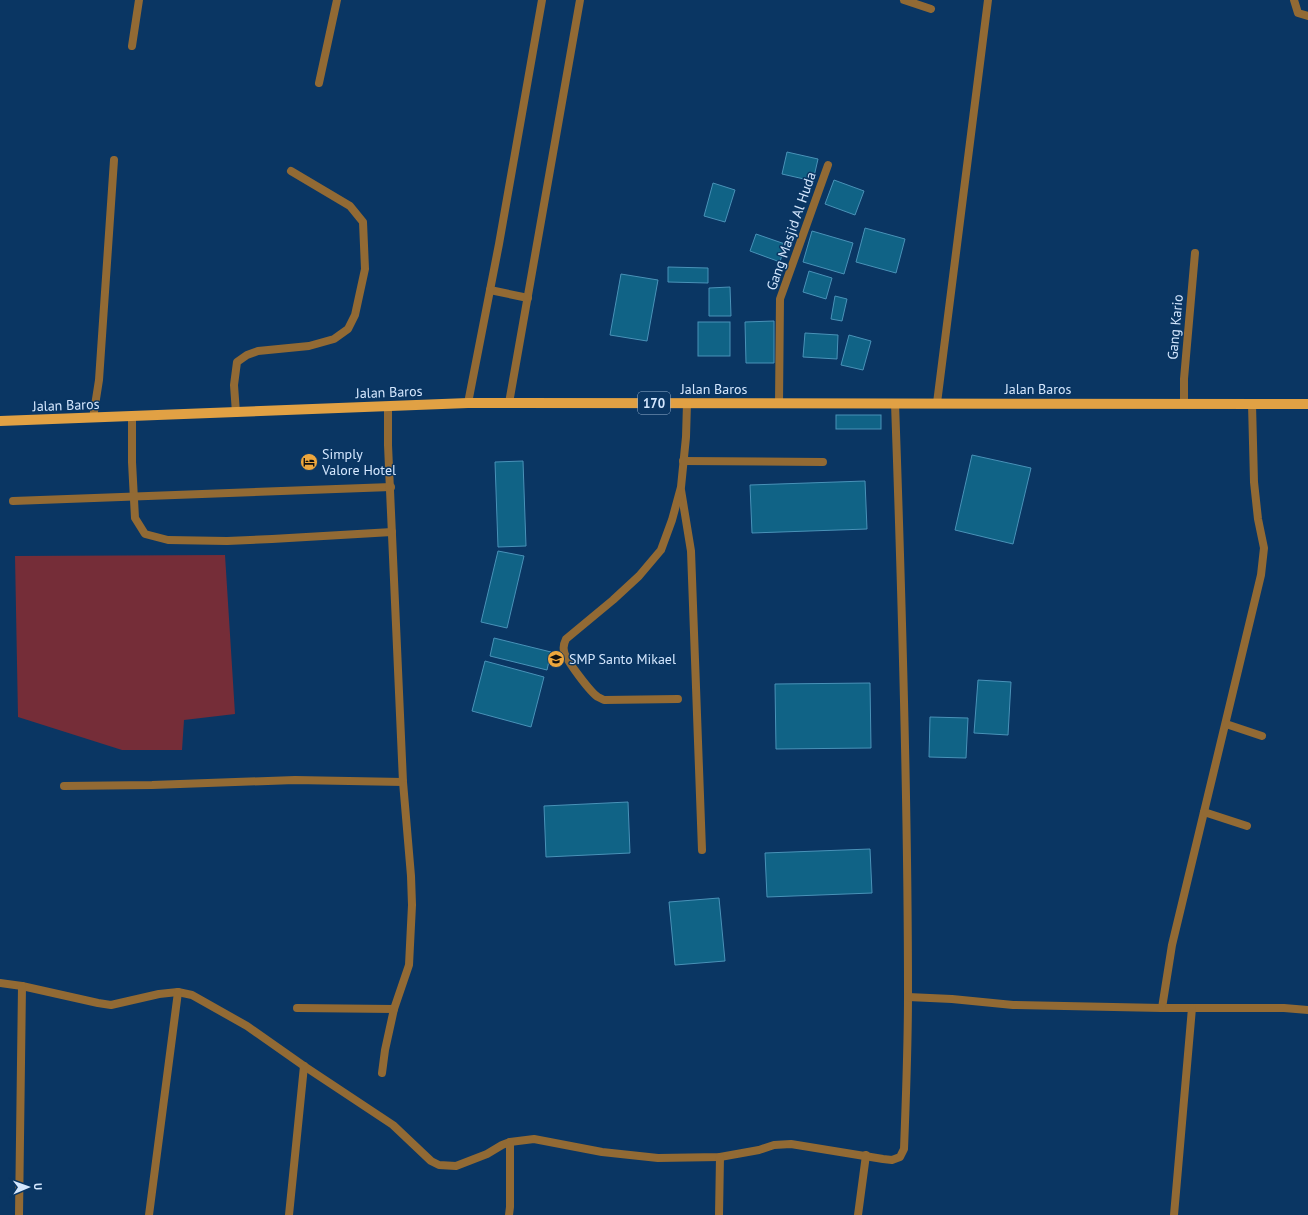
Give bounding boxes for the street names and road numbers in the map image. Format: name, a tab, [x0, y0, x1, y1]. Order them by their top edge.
street label: Gang Masjid Al Huda	[762, 169, 820, 293]
street label: Gang Kario	[1163, 294, 1187, 360]
street label: Jalan Baros	[680, 380, 747, 398]
street label: Jalan Baros	[1004, 380, 1071, 398]
street label: Jalan Baros	[354, 382, 423, 402]
road number: 170	[638, 392, 670, 414]
street label: Jalan Baros	[31, 395, 100, 415]

